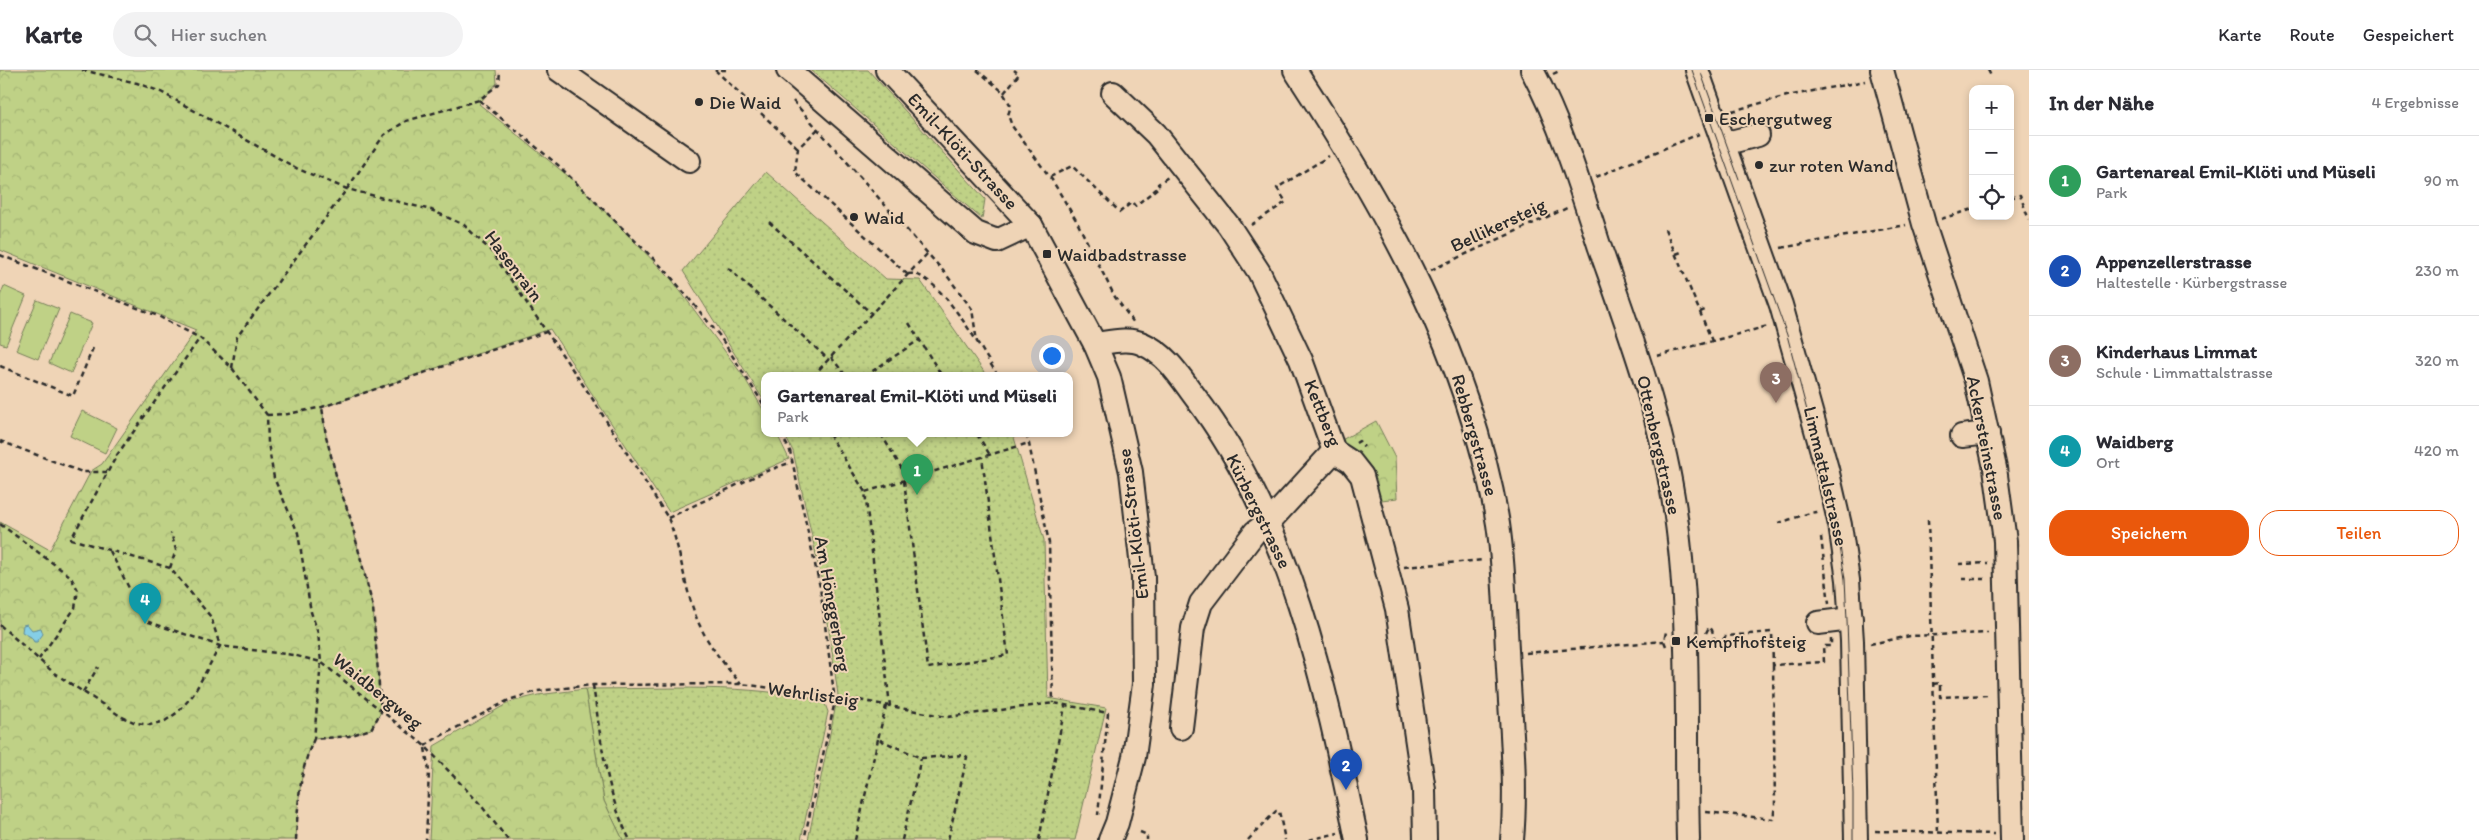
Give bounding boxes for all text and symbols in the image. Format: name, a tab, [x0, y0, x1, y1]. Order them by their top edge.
search box	[113, 12, 463, 57]
text: Karte	[25, 20, 83, 49]
icon: search	[131, 21, 159, 49]
text: Hier suchen	[171, 23, 267, 46]
text: Karte	[2218, 24, 2261, 46]
text: Route	[2289, 24, 2335, 46]
text: Gespeichert	[2363, 24, 2454, 46]
map controls	[1969, 85, 2014, 220]
button: +	[1969, 85, 2014, 130]
street label: Emil-Klöti-Strasse	[903, 88, 1023, 214]
text: In der Nähe	[2049, 90, 2154, 115]
place label: Die Waid	[709, 91, 782, 114]
text: 4 Ergebnisse	[2371, 93, 2459, 112]
marker: Die Waid	[693, 96, 705, 108]
place label: Eschergutweg	[1719, 107, 1833, 130]
marker: Eschergutweg	[1703, 112, 1715, 124]
button: −	[1969, 130, 2014, 175]
place label: zur roten Wand	[1769, 154, 1895, 177]
marker: zur roten Wand	[1753, 159, 1765, 171]
text: Gartenareal Emil-Klöti und Müseli	[2096, 160, 2376, 183]
text: 1	[2061, 171, 2069, 190]
text: 90 m	[2424, 171, 2459, 190]
button: locate	[1969, 175, 2014, 220]
text: Park	[2096, 183, 2127, 202]
street label: Bellikersteig	[1447, 193, 1550, 257]
place label: Waid	[864, 206, 905, 229]
marker: Waid	[848, 211, 860, 223]
street label: Hasenrain	[480, 226, 549, 307]
place label: Waidbadstrasse	[1057, 243, 1187, 266]
marker: Waidbadstrasse	[1041, 248, 1053, 260]
text: Appenzellerstrasse	[2096, 250, 2252, 273]
text: 2	[2061, 261, 2069, 280]
text: 230 m	[2415, 261, 2459, 280]
text: Haltestelle · Kürbergstrasse	[2096, 273, 2287, 292]
text: Kinderhaus Limmat	[2096, 340, 2257, 363]
your location	[1039, 343, 1065, 369]
text: 3	[2061, 351, 2069, 370]
text: 320 m	[2415, 351, 2459, 370]
pin: 3	[1760, 362, 1792, 403]
text: Schule · Limmattalstrasse	[2096, 363, 2273, 382]
street label: Rebbergstrasse	[1447, 371, 1503, 499]
popup	[761, 372, 1073, 437]
street label: Ottenbergstrasse	[1632, 373, 1686, 517]
street label: Ackersteinstrasse	[1962, 374, 2012, 522]
street label: Kettberg	[1299, 376, 1347, 450]
text: Gartenareal Emil-Klöti und Müseli	[777, 384, 1057, 407]
street label: Limmattalstrasse	[1799, 404, 1853, 548]
text: Park	[777, 407, 809, 426]
text: Waidberg	[2096, 430, 2173, 453]
text: 4	[2060, 441, 2070, 460]
text: 420 m	[2414, 441, 2459, 460]
street label: Emil-Klöti-Strasse	[1112, 447, 1154, 601]
street label: Kürbergstrasse	[1221, 450, 1297, 572]
text: Ort	[2096, 453, 2120, 472]
pin: 1	[901, 454, 933, 495]
button: Speichern	[2049, 510, 2249, 556]
button: Teilen	[2259, 510, 2459, 556]
street label: Am Hönggerberg	[810, 534, 856, 674]
pin: 4	[129, 583, 161, 624]
place label: Kempfhofsteig	[1686, 630, 1806, 653]
marker: Kempfhofsteig	[1670, 635, 1682, 647]
street label: Waidbergweg	[328, 648, 428, 734]
street label: Wehrlisteig	[766, 676, 860, 712]
pin: 2	[1330, 749, 1362, 790]

